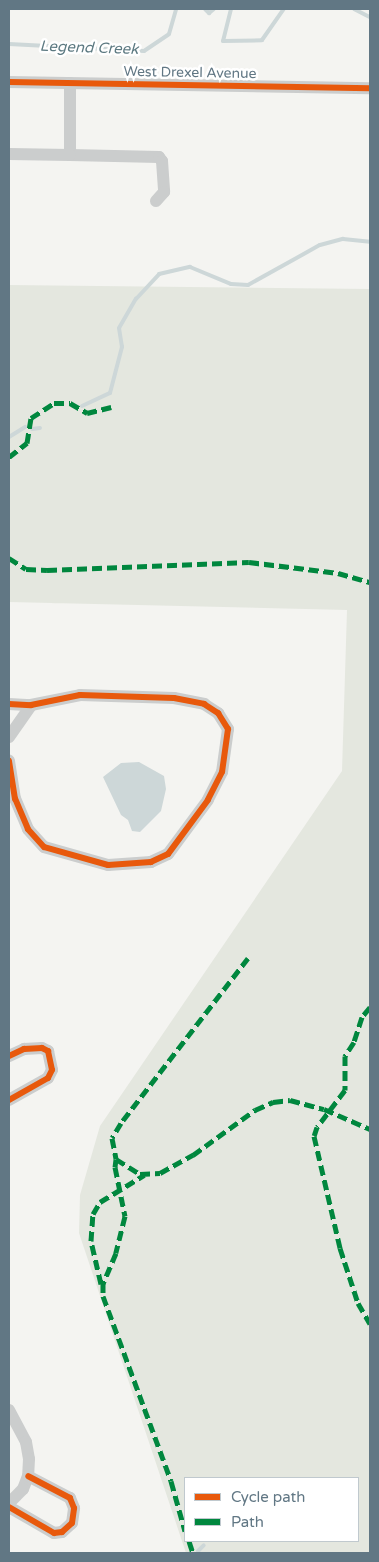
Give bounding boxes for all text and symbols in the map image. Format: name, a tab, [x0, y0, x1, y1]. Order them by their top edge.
water label: Legend Creek	[39, 37, 139, 59]
street label: West Drexel Avenue	[123, 63, 257, 83]
legend	[184, 1477, 359, 1542]
text: Cycle path	[231, 1488, 305, 1506]
text: Path	[231, 1513, 264, 1531]

